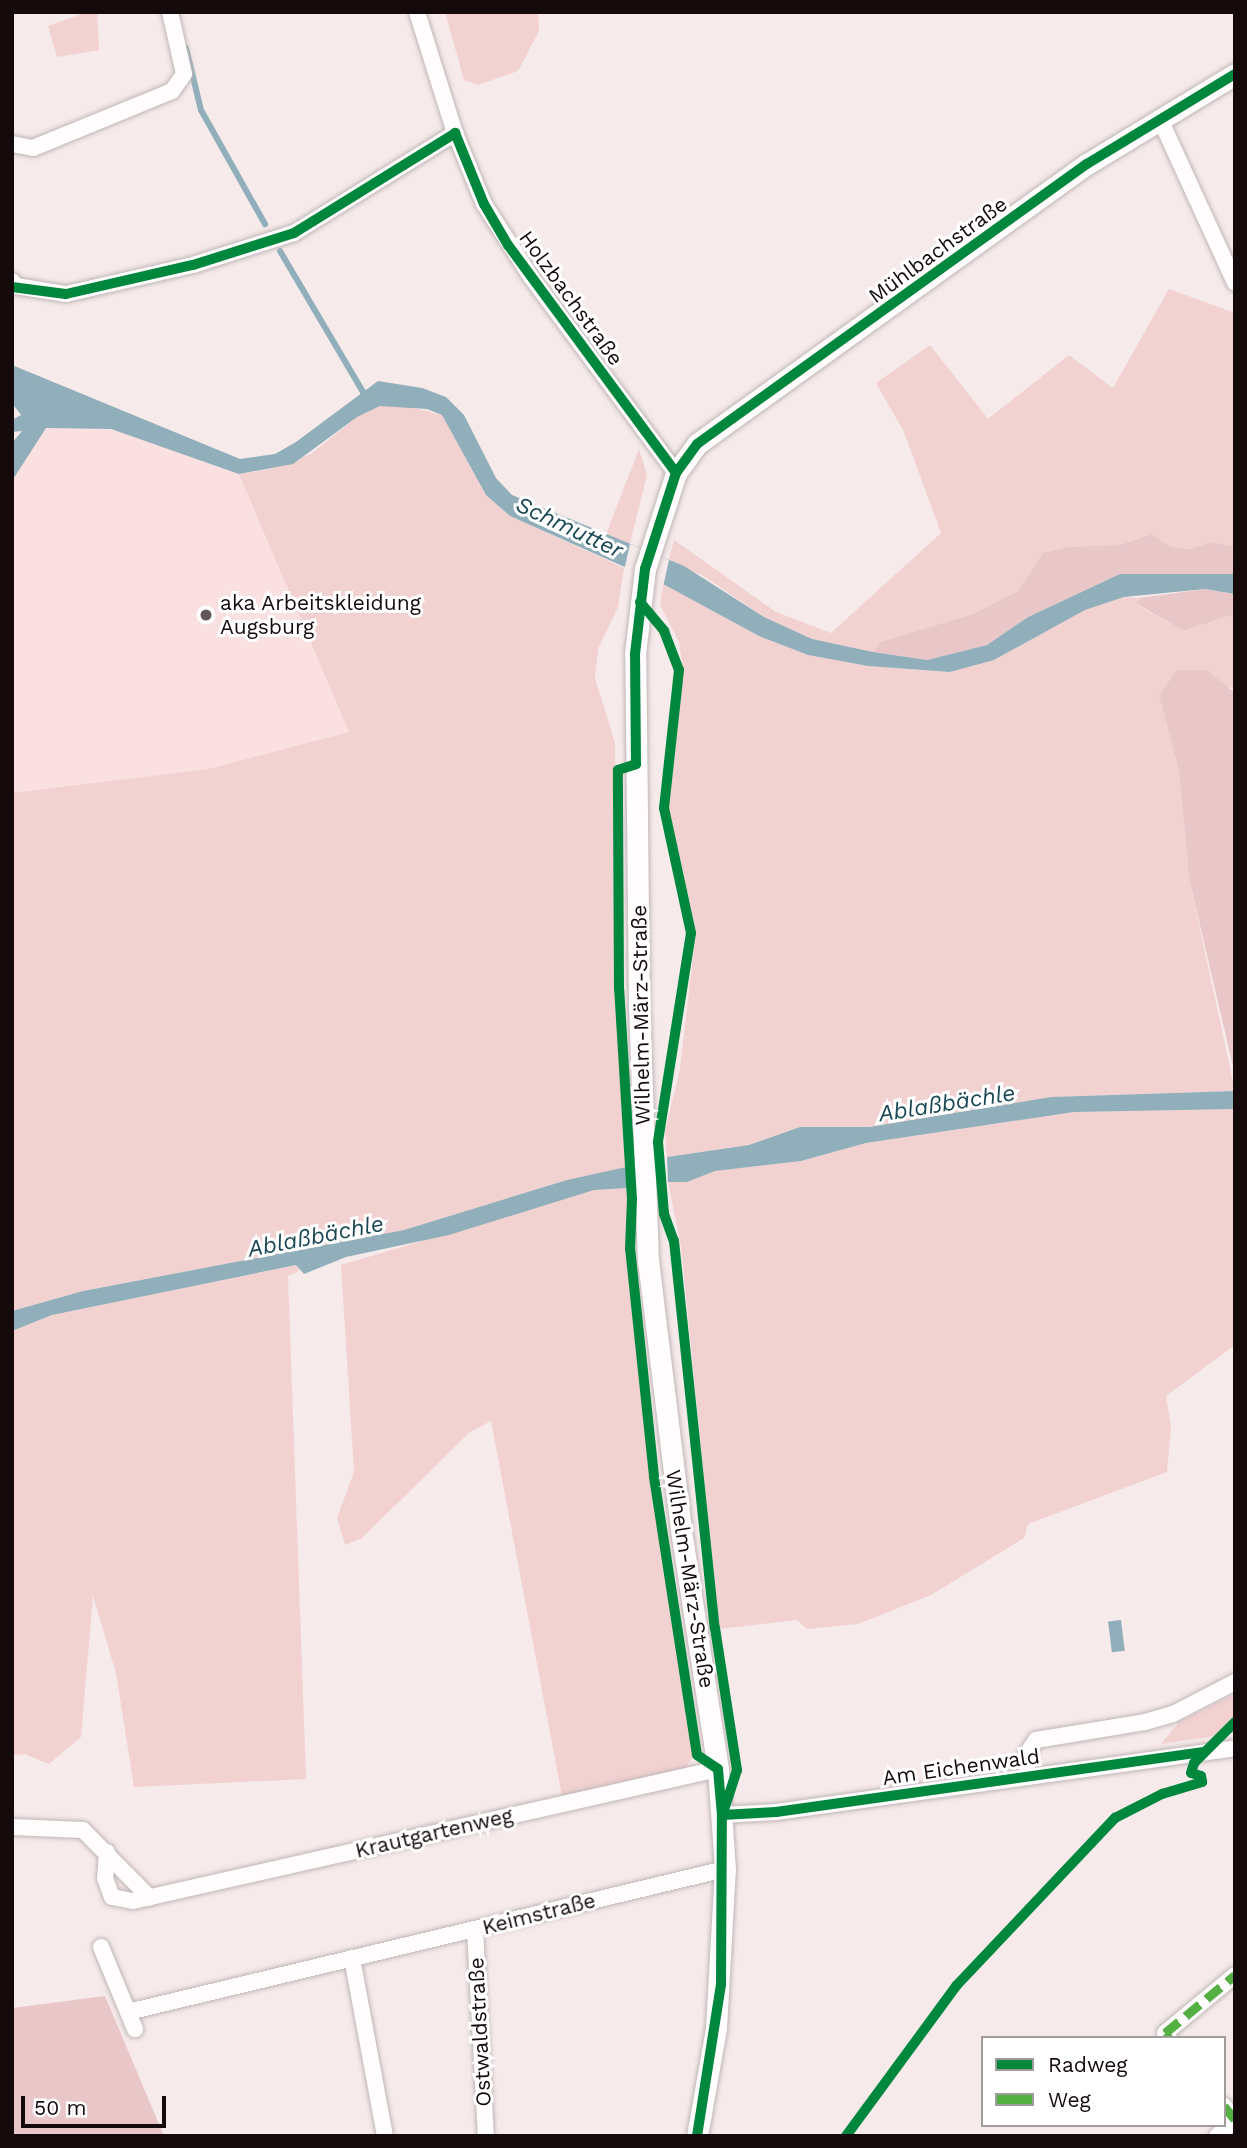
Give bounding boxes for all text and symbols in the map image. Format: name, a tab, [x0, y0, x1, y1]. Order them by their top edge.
street label: Mühlbachstraße	[864, 191, 1012, 309]
street label: Holzbachstraße	[514, 226, 628, 370]
water label: Schmutter	[511, 491, 627, 565]
place label: aka Arbeitskleidung Augsburg	[220, 590, 422, 640]
marker: aka Arbeitskleidung Augsburg	[198, 607, 214, 623]
street label: Wilhelm-März-Straße	[626, 904, 656, 1126]
water label: Ablaßbächle	[877, 1080, 1017, 1128]
water label: Ablaßbächle	[246, 1210, 386, 1264]
street label: Wilhelm-März-Straße	[660, 1468, 720, 1690]
street label: Am Eichenwald	[881, 1743, 1041, 1791]
street label: Krautgartenweg	[353, 1803, 515, 1863]
street label: Keimstraße	[480, 1888, 598, 1940]
street label: Ostwaldstraße	[464, 1957, 496, 2107]
legend	[981, 2036, 1226, 2127]
text: Radweg	[1048, 2052, 1128, 2077]
scale bar	[24, 2082, 170, 2126]
text: Weg	[1048, 2087, 1091, 2112]
text: 50 m	[34, 2095, 86, 2120]

